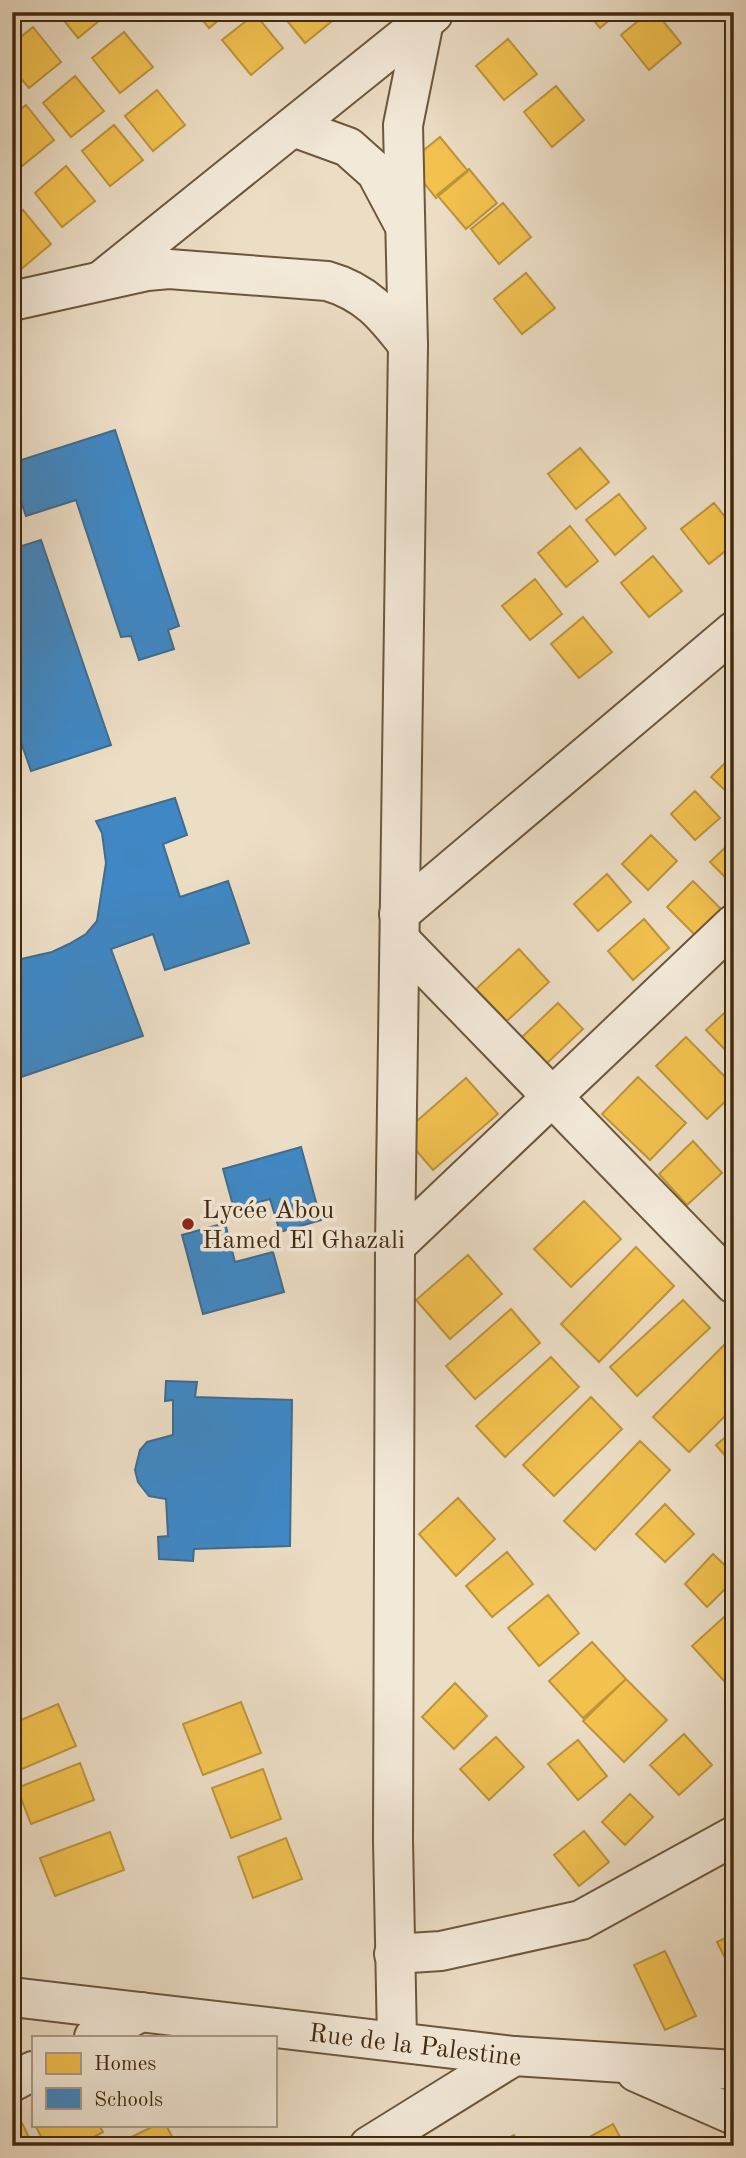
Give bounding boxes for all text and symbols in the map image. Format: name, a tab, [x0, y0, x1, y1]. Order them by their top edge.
place label: Lycée Abou Hamed El Ghazali	[202, 1198, 405, 1254]
marker: Lycée Abou Hamed El Ghazali	[180, 1216, 196, 1232]
street label: Rue de la Palestine	[307, 2021, 522, 2071]
legend	[32, 2036, 276, 2126]
text: Homes	[94, 2054, 156, 2075]
text: Schools	[94, 2090, 163, 2111]

